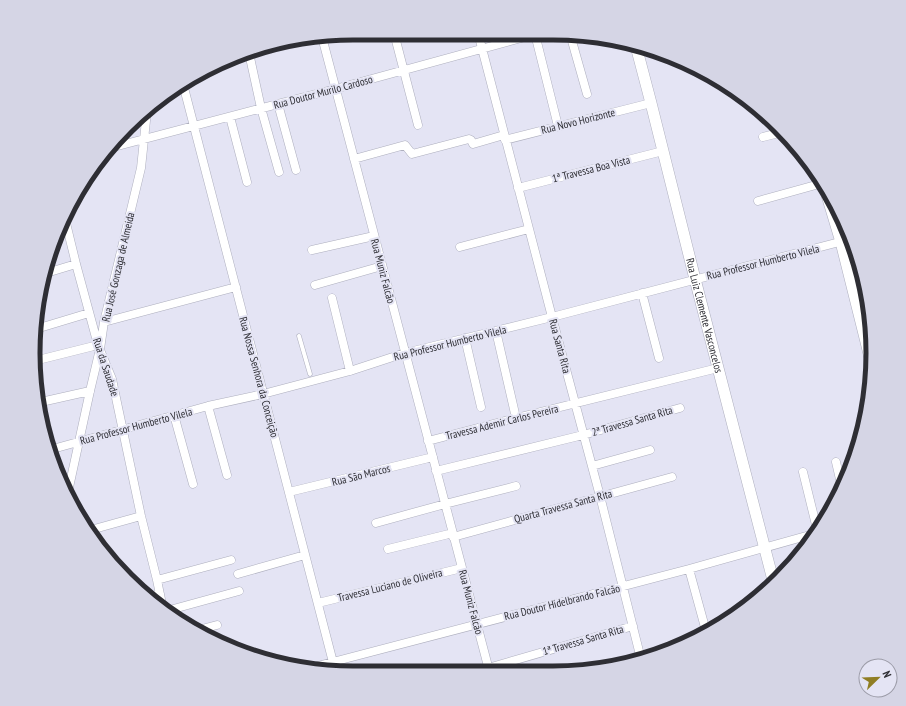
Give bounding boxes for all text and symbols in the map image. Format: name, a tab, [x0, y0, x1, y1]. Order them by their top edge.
street label: Rua Doutor Murilo Cardoso	[272, 72, 374, 112]
street label: Rua Novo Horizonte	[540, 105, 617, 137]
street label: 1ª Travessa Boa Vista	[551, 153, 631, 185]
street label: Rua José Gonzaga de Almeida	[99, 211, 137, 323]
street label: Rua Muniz Falcão	[368, 237, 398, 305]
street label: Rua Professor Humberto Vilela	[705, 241, 821, 283]
street label: Rua Luiz Clemente Vasconcelos	[683, 256, 726, 375]
street label: Rua Nossa Senhora da Conceição	[236, 315, 282, 439]
street label: Rua Santa Rita	[546, 317, 574, 375]
street label: Rua Professor Humberto Vilela	[392, 322, 508, 364]
street label: Rua da Saudade	[90, 336, 122, 398]
street label: Travessa Ademir Carlos Pereira	[444, 401, 560, 443]
street label: 2ª Travessa Santa Rita	[590, 403, 674, 439]
street label: Rua Professor Humberto Vilela	[78, 404, 194, 448]
street label: Rua São Marcos	[330, 461, 392, 489]
street label: Quarta Travessa Santa Rita	[512, 486, 614, 526]
street label: Travessa Luciano de Oliveira	[336, 565, 444, 605]
street label: Rua Muniz Falcão	[456, 568, 486, 636]
street label: Rua Doutor Hidelbrando Falcão	[503, 581, 622, 623]
street label: 1ª Travessa Santa Rita	[541, 622, 625, 658]
north arrow	[858, 658, 898, 698]
text: N	[880, 669, 895, 680]

